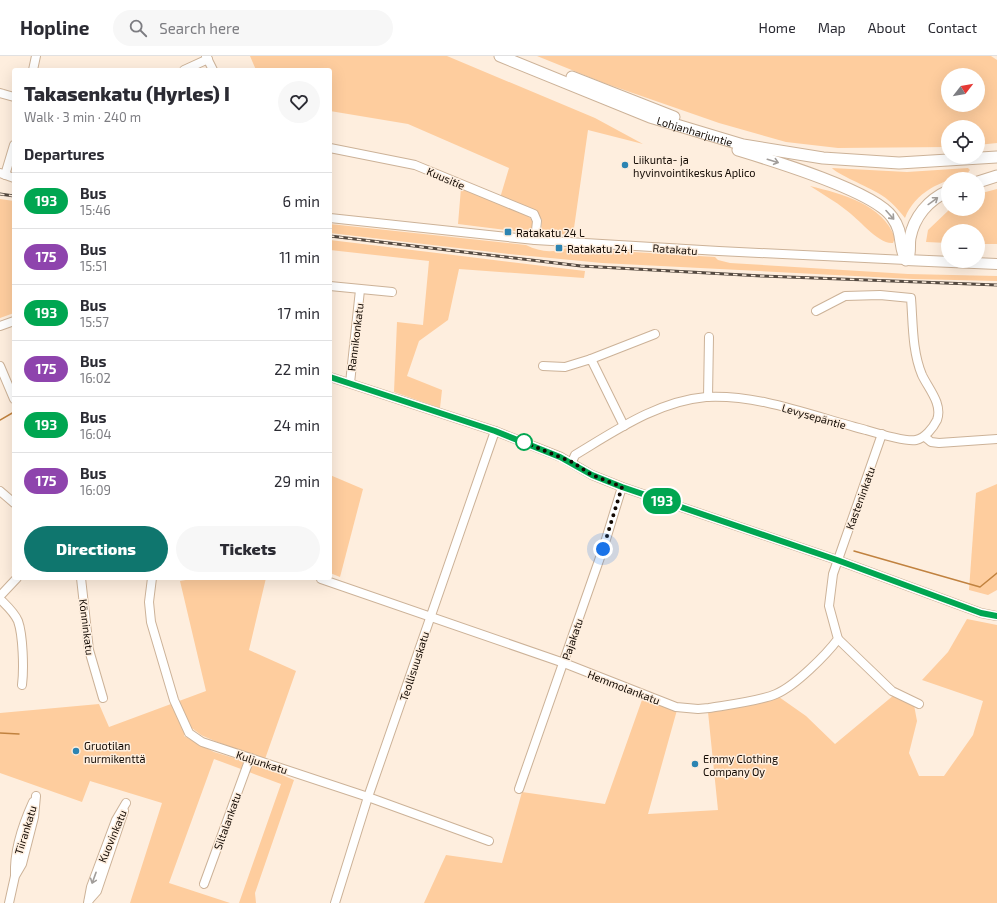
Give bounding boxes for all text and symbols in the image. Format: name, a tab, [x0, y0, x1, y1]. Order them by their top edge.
search box	[113, 10, 393, 46]
text: Hopline	[20, 16, 89, 39]
icon: search	[127, 17, 149, 39]
text: Search here	[159, 19, 240, 37]
text: Home	[759, 19, 796, 36]
text: Map	[818, 19, 846, 36]
text: About	[868, 19, 906, 36]
text: Contact	[928, 19, 977, 36]
north arrow	[941, 68, 985, 112]
map controls	[941, 68, 985, 268]
button: heart	[278, 81, 320, 123]
text: Takasenkatu (Hyrles) I	[24, 82, 230, 105]
text: Walk · 3 min · 240 m	[24, 109, 141, 125]
street label: Lohjanharjuntie	[656, 113, 735, 148]
button: locate	[941, 120, 985, 164]
text: Departures	[24, 145, 104, 163]
place label: Liikunta- ja hyvinvointikeskus Aplico	[633, 153, 756, 179]
one-way arrow	[766, 158, 779, 165]
marker: Liikunta- ja hyvinvointikeskus Aplico	[620, 160, 630, 170]
street label: Kuusitie	[425, 164, 467, 192]
button: +	[941, 172, 985, 216]
text: Bus	[80, 184, 106, 202]
text: 193	[35, 192, 57, 209]
text: 6 min	[282, 192, 320, 210]
one-way arrow	[927, 197, 938, 205]
text: 15:46	[80, 202, 111, 218]
one-way arrow	[885, 210, 895, 220]
button: −	[941, 224, 985, 268]
place label: Ratakatu 24 L	[516, 226, 585, 239]
marker: Ratakatu 24 L	[503, 227, 513, 237]
text: Bus	[80, 240, 106, 258]
street label: Ratakatu	[652, 241, 698, 257]
place label: Ratakatu 24 I	[567, 242, 633, 255]
marker: Ratakatu 24 I	[554, 243, 564, 253]
text: 175	[35, 248, 57, 265]
text: 11 min	[279, 248, 320, 266]
text: 15:51	[80, 258, 107, 274]
text: Bus	[80, 296, 106, 314]
street label: Rannikonkatu	[344, 302, 366, 372]
text: 193	[35, 304, 57, 321]
text: 17 min	[277, 304, 320, 322]
text: 15:57	[80, 314, 109, 330]
text: Bus	[80, 352, 106, 370]
text: 175	[35, 360, 57, 377]
text: 22 min	[274, 360, 320, 378]
text: 16:02	[80, 370, 111, 386]
street label: Levysepäntie	[780, 401, 848, 431]
text: Bus	[80, 408, 106, 426]
text: 193	[35, 416, 57, 433]
text: 24 min	[273, 416, 320, 434]
text: 16:04	[80, 426, 112, 442]
unlabelled marker	[515, 433, 533, 451]
text: Bus	[80, 464, 106, 482]
street label: Kasteninkatu	[843, 465, 877, 531]
text: 175	[35, 472, 57, 489]
text: 29 min	[274, 472, 320, 490]
text: 16:09	[80, 482, 111, 498]
line badge: 193	[639, 488, 685, 514]
text: 193	[651, 492, 673, 509]
button: Directions	[24, 526, 168, 572]
button: Tickets	[176, 526, 320, 572]
your location	[593, 539, 613, 559]
street label: Könninkatu	[77, 598, 97, 656]
street label: Pajakatu	[559, 616, 586, 662]
street label: Teollisuuskatu	[397, 630, 431, 702]
street label: Hemmolankatu	[586, 667, 662, 707]
place label: Gruotilan nurmikenttä	[84, 739, 146, 765]
marker: Gruotilan nurmikenttä	[71, 746, 81, 756]
street label: Kuljunkatu	[234, 748, 289, 777]
place label: Emmy Clothing Company Oy	[703, 752, 778, 778]
marker: Emmy Clothing Company Oy	[690, 759, 700, 769]
street label: Siltalankatu	[211, 791, 243, 851]
street label: Tiirankatu	[11, 804, 39, 856]
street label: Kuovinkatu	[95, 808, 129, 864]
one-way arrow	[90, 871, 98, 883]

